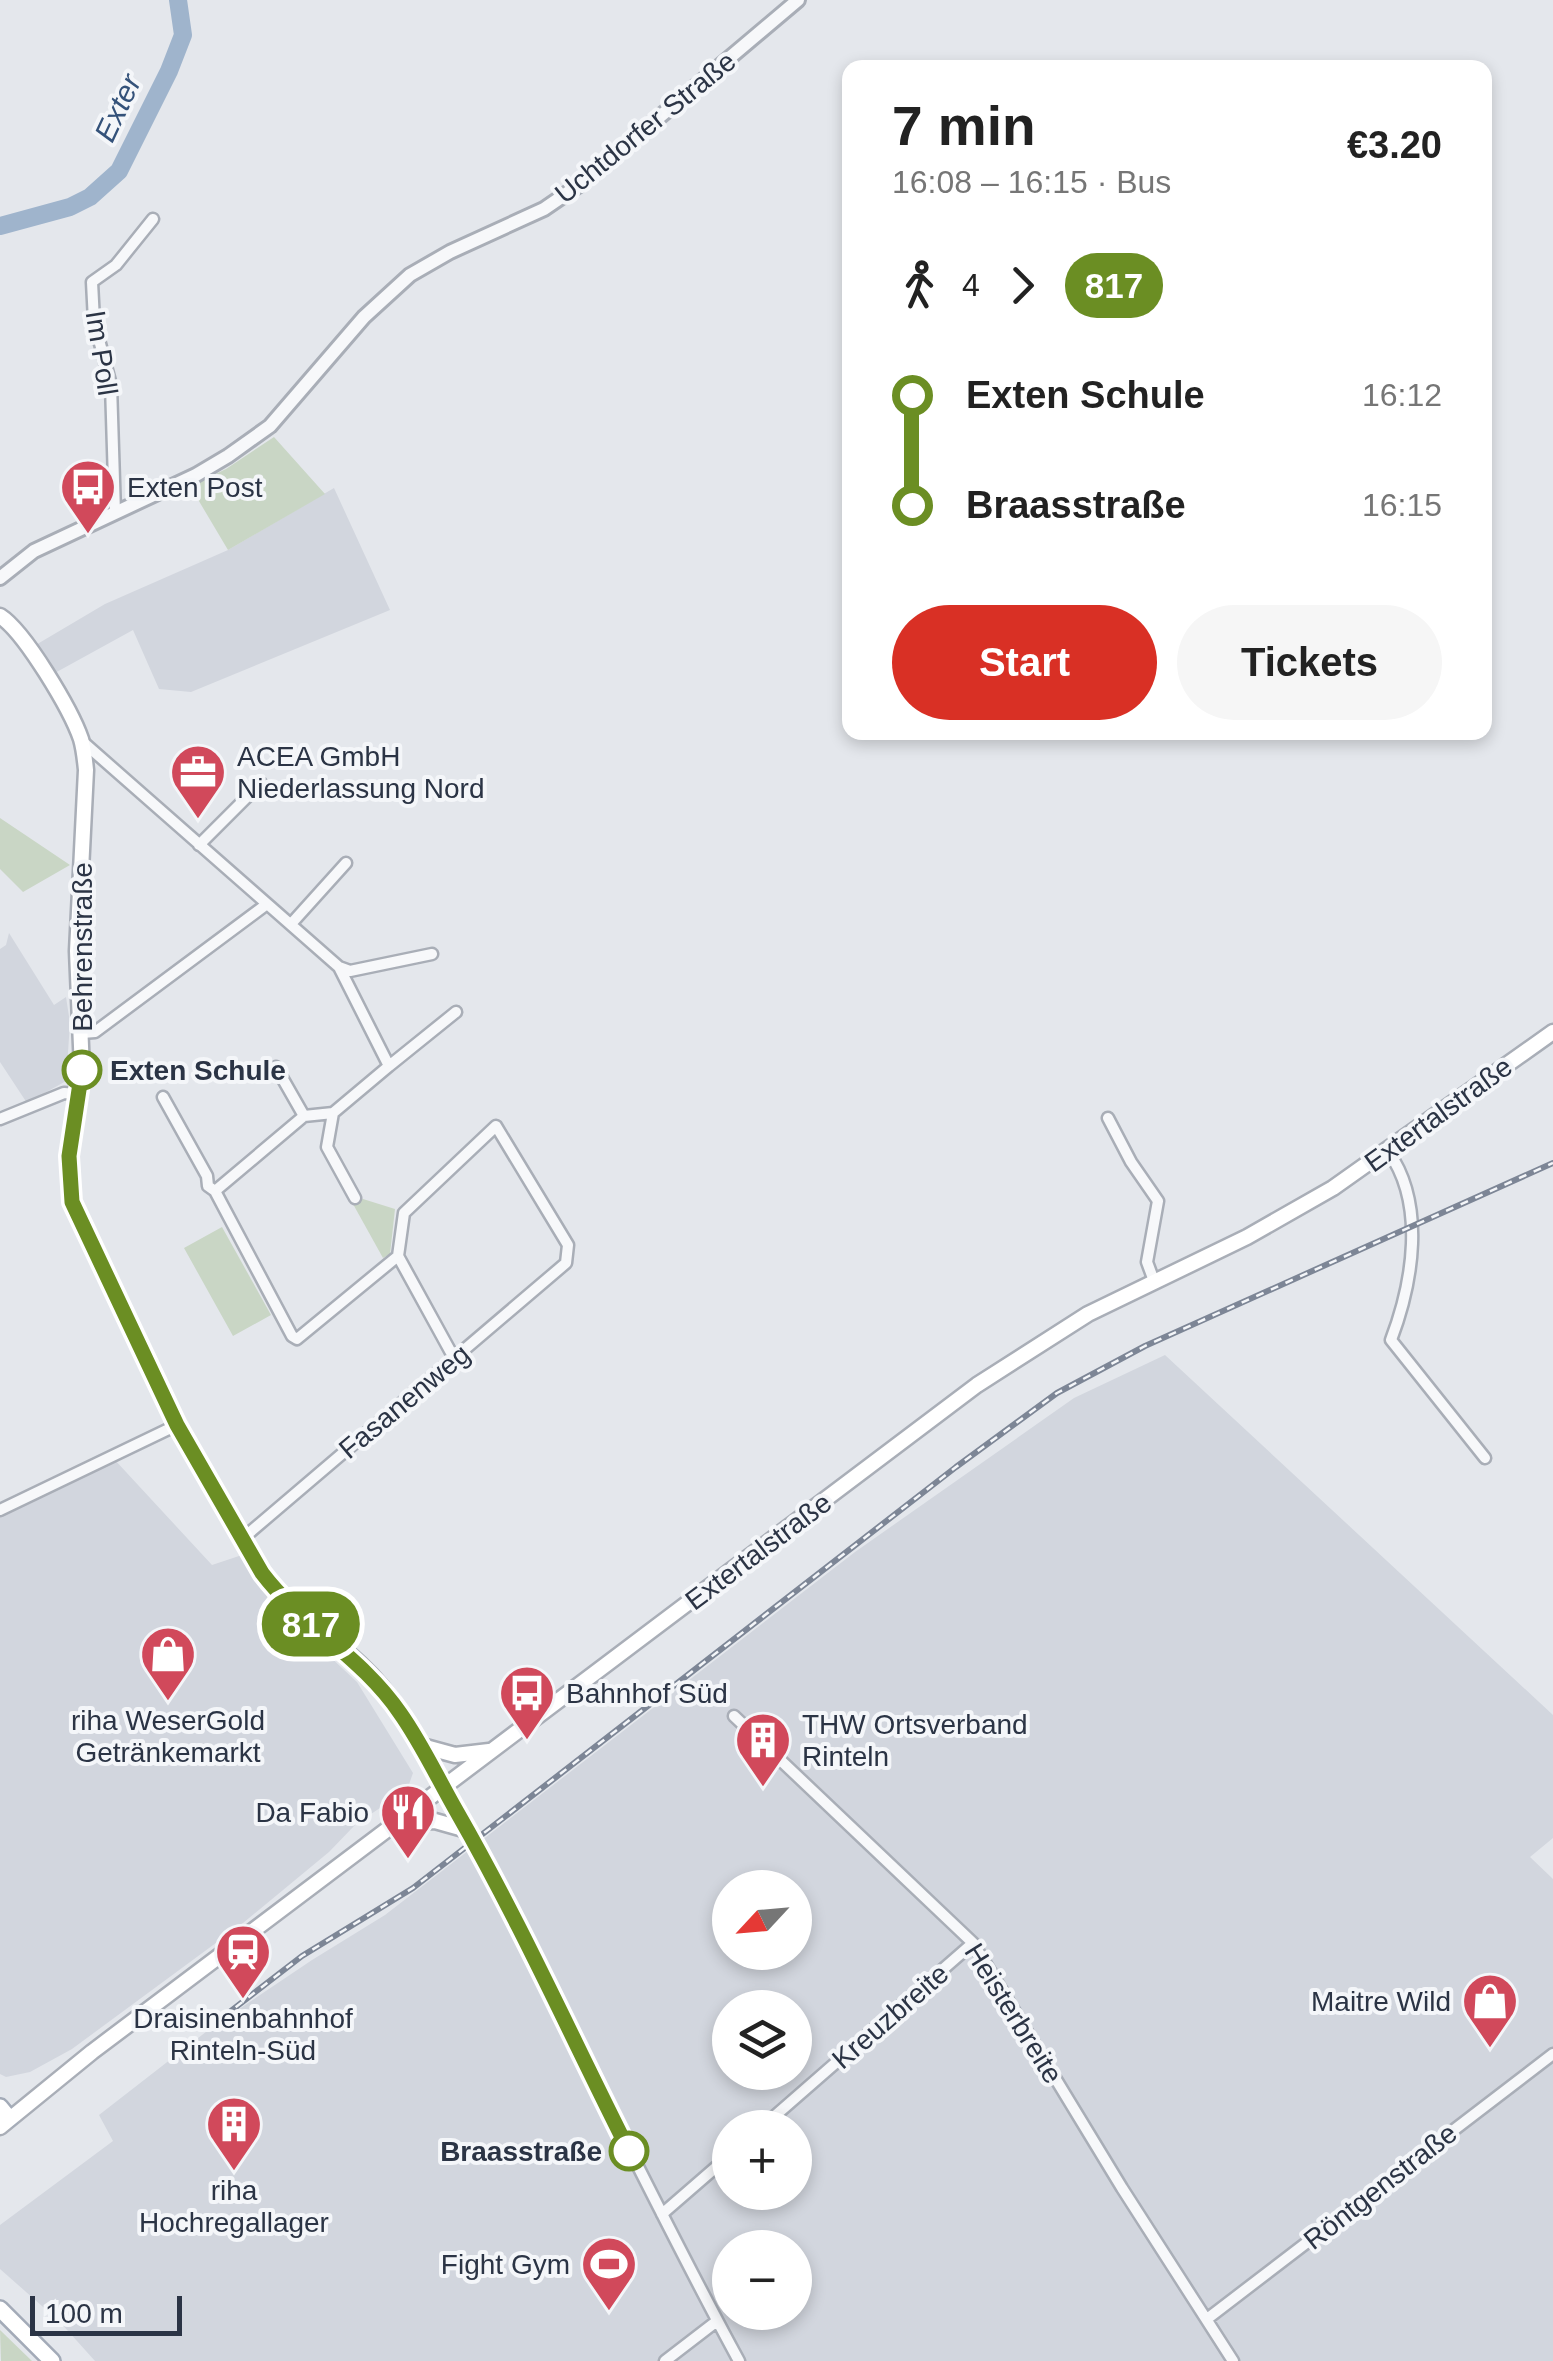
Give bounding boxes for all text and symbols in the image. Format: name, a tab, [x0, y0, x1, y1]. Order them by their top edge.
street label: Uchtdorfer Straße	[549, 45, 742, 209]
water label: Exter	[88, 68, 148, 146]
text: 7 min	[892, 95, 1036, 157]
text: €3.20	[1347, 124, 1442, 166]
text: 16:08 – 16:15 · Bus	[892, 164, 1171, 200]
icon: walk	[892, 258, 947, 313]
icon: forward	[995, 258, 1050, 313]
text: 817	[1085, 266, 1143, 305]
text: 4	[962, 267, 980, 303]
street label: Im Poll	[80, 308, 124, 398]
text: Exten Schule	[966, 374, 1205, 416]
text: 16:12	[1362, 377, 1442, 413]
bus stop icon: Exten Post	[58, 457, 118, 536]
place label: Exten Post	[127, 472, 263, 503]
text: Braasstraße	[966, 484, 1186, 526]
text: 16:15	[1362, 487, 1442, 523]
button: Start	[892, 605, 1157, 720]
button: Tickets	[1177, 605, 1442, 720]
place label: ACEA GmbH Niederlassung Nord	[237, 741, 484, 804]
office icon: ACEA GmbH Niederlassung Nord	[168, 742, 228, 821]
street label: Behrenstraße	[67, 862, 98, 1032]
marker: Exten Schule	[63, 1051, 101, 1089]
street label: Extertalstraße	[1359, 1051, 1518, 1178]
place label: Exten Schule	[110, 1055, 286, 1086]
street label: Fasanenweg	[333, 1338, 476, 1465]
street label: Extertalstraße	[679, 1487, 837, 1616]
line badge: 817	[254, 1592, 368, 1656]
text: 817	[282, 1605, 340, 1644]
shop icon: riha WeserGold Getränkemarkt	[138, 1624, 198, 1703]
bus stop icon: Bahnhof Süd	[497, 1663, 557, 1742]
place label: Bahnhof Süd	[566, 1678, 728, 1709]
place label: riha WeserGold Getränkemarkt	[71, 1705, 265, 1768]
place label: THW Ortsverband Rinteln	[802, 1709, 1028, 1772]
building icon: THW Ortsverband Rinteln	[733, 1710, 793, 1789]
restaurant icon: Da Fabio	[378, 1782, 438, 1861]
place label: Da Fabio	[255, 1797, 369, 1828]
north arrow	[712, 1870, 812, 1970]
map controls	[712, 1870, 812, 2330]
station icon: Draisinenbahnhof Rinteln-Süd	[213, 1922, 273, 2001]
street label: Heisterbreite	[958, 1938, 1069, 2089]
street label: Kreuzbreite	[826, 1958, 955, 2075]
shop icon: Maitre Wild	[1460, 1971, 1520, 2050]
place label: Maitre Wild	[1311, 1986, 1451, 2017]
button: layers	[712, 1990, 812, 2090]
place label: Draisinenbahnhof Rinteln-Süd	[133, 2003, 353, 2066]
building icon: riha Hochregallager	[204, 2094, 264, 2173]
button: +	[712, 2110, 812, 2210]
street label: Röntgenstraße	[1298, 2117, 1463, 2256]
marker: Braasstraße	[610, 2132, 648, 2170]
place label: Braasstraße	[440, 2136, 602, 2167]
place label: riha Hochregallager	[139, 2175, 329, 2238]
button: −	[712, 2230, 812, 2330]
sports icon: Fight Gym	[579, 2234, 639, 2313]
place label: Fight Gym	[441, 2249, 570, 2280]
scale bar	[30, 2291, 182, 2336]
text: 100 m	[45, 2298, 123, 2329]

